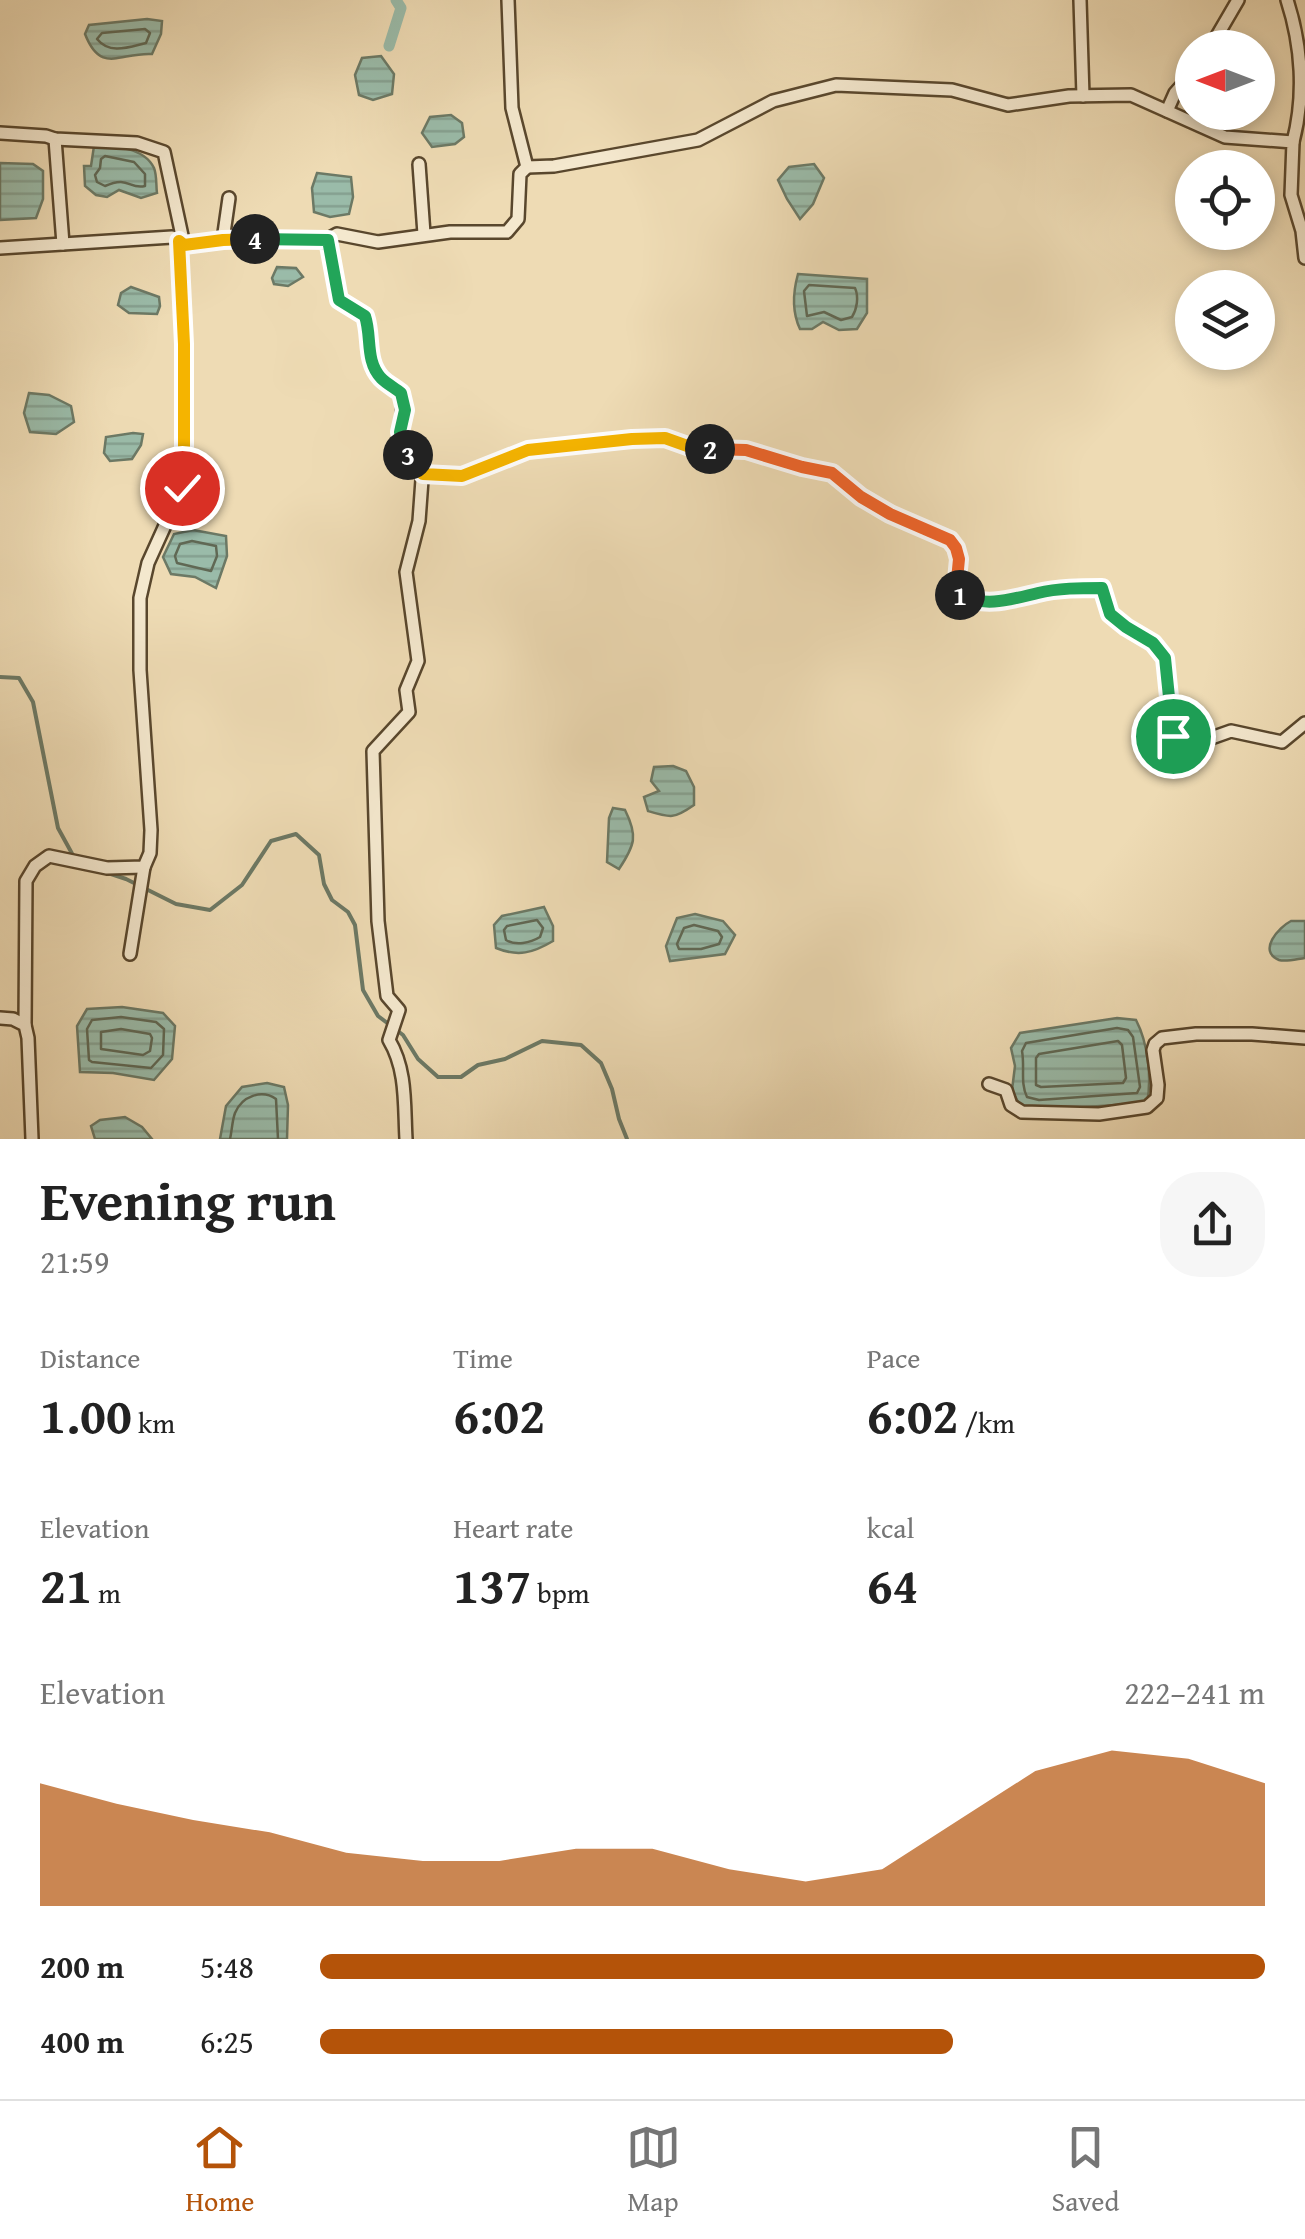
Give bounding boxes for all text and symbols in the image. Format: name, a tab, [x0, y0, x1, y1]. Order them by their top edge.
north arrow	[1175, 30, 1275, 130]
map controls	[1175, 30, 1275, 370]
button: locate	[1175, 150, 1275, 250]
pin: 4	[230, 214, 280, 264]
text: 4	[248, 218, 262, 259]
button: layers	[1175, 270, 1275, 370]
pin: 2	[685, 424, 735, 474]
text: 2	[703, 428, 717, 469]
pin: 3	[383, 430, 433, 480]
text: 3	[401, 434, 415, 475]
pin	[140, 446, 225, 531]
icon: check	[155, 461, 210, 516]
pin: 1	[935, 570, 985, 620]
text: 1	[953, 574, 967, 615]
pin	[1131, 694, 1216, 779]
icon: arrive	[1146, 709, 1201, 764]
text: Evening run	[40, 1160, 336, 1240]
button: share	[1160, 1172, 1265, 1277]
text: 21:59	[40, 1238, 109, 1285]
text: Distance	[40, 1337, 140, 1378]
text: Time	[453, 1337, 513, 1378]
text: Pace	[867, 1337, 921, 1378]
text: 1.00	[40, 1378, 132, 1451]
text: 6:02	[453, 1378, 545, 1451]
text: 6:02	[867, 1378, 959, 1451]
text: km	[132, 1402, 175, 1443]
text: /km	[959, 1402, 1015, 1443]
text: Elevation	[40, 1507, 150, 1548]
text: Heart rate	[453, 1507, 573, 1548]
text: kcal	[867, 1507, 914, 1548]
text: 21	[40, 1548, 92, 1621]
text: 137	[453, 1548, 531, 1621]
text: 64	[867, 1548, 918, 1621]
text: m	[92, 1572, 121, 1613]
text: bpm	[531, 1572, 590, 1613]
text: Elevation	[40, 1669, 165, 1716]
text: 222–241 m	[1124, 1669, 1265, 1716]
text: 200 m	[40, 1943, 124, 1990]
text: 5:48	[200, 1943, 254, 1990]
text: 400 m	[40, 2018, 124, 2065]
text: 6:25	[200, 2018, 254, 2065]
tab: Home	[186, 2120, 254, 2221]
tab: Map	[626, 2120, 681, 2221]
tab: Saved	[1052, 2120, 1119, 2221]

